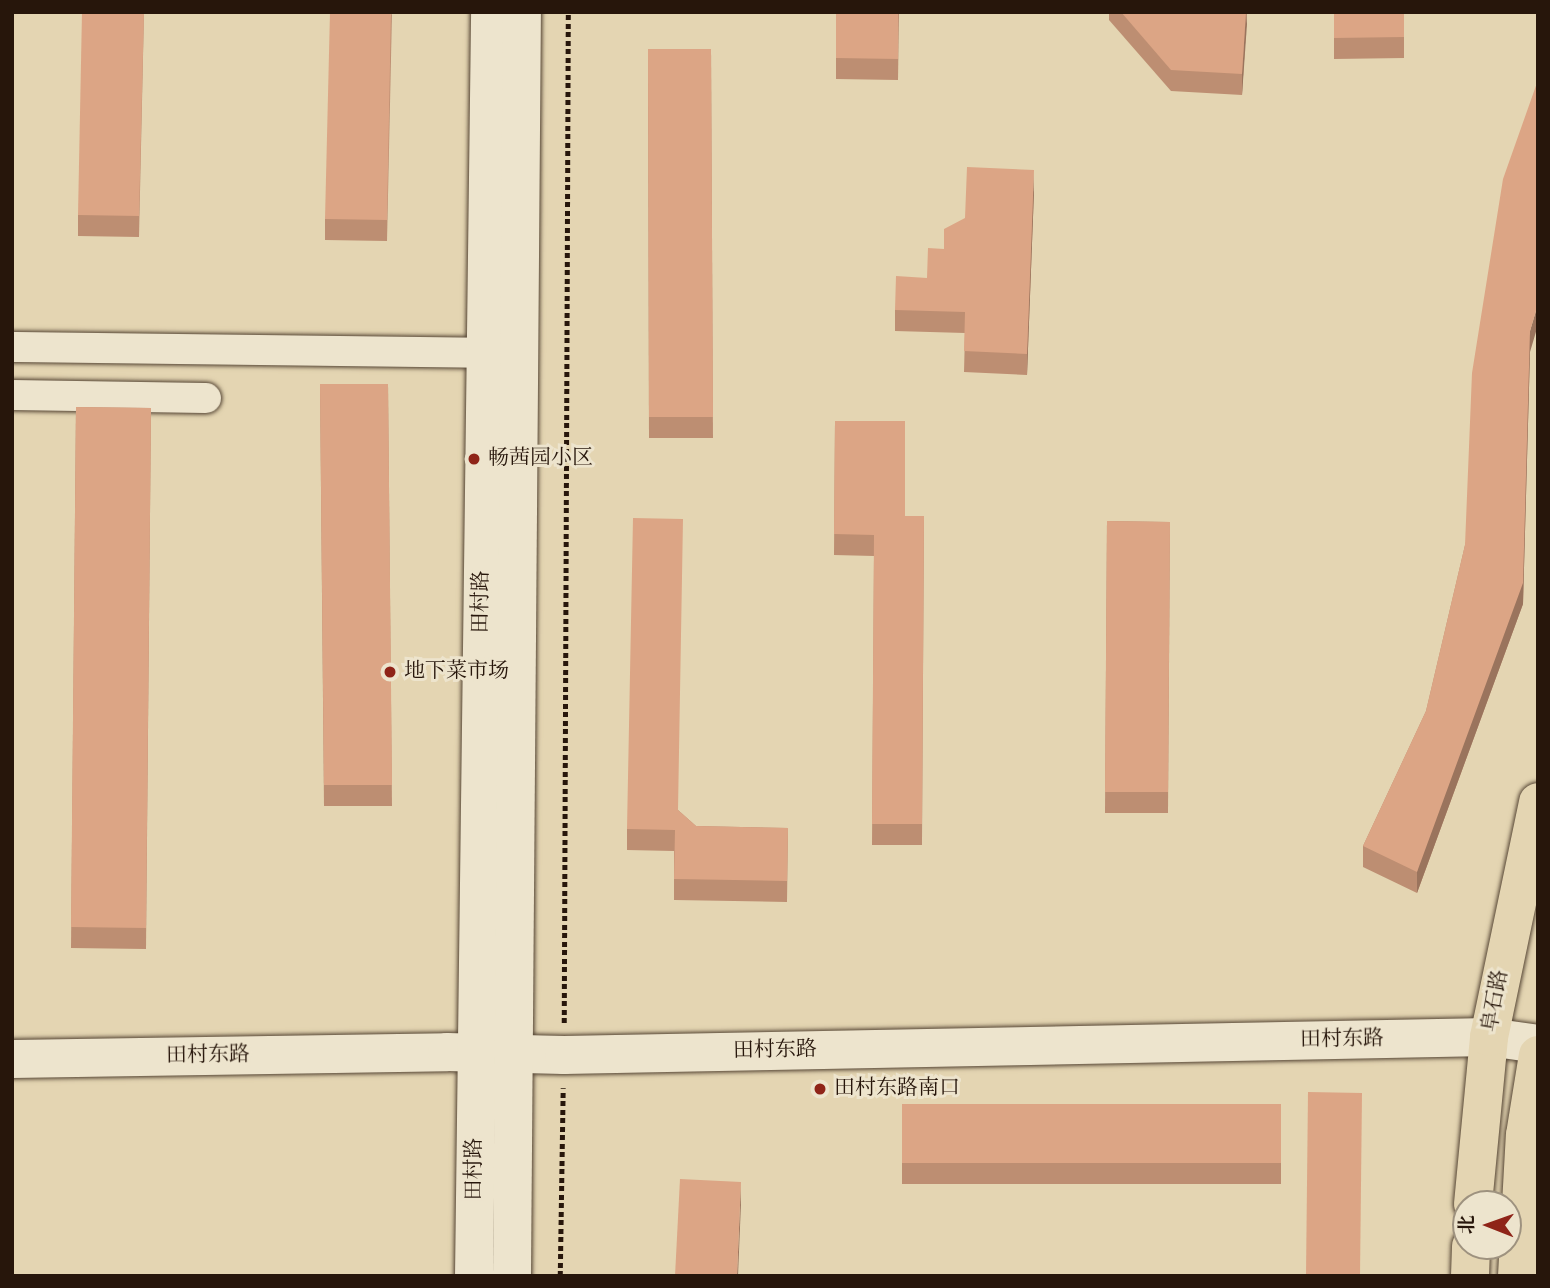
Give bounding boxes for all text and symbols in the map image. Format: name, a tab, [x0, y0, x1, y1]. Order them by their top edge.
place label: 畅茜园小区	[488, 446, 593, 472]
marker: 畅茜园小区	[466, 451, 482, 467]
street label: 田村路	[469, 570, 495, 634]
place label: 地下菜市场	[404, 659, 509, 685]
marker: 地下菜市场	[382, 664, 398, 680]
street label: 阜石路	[1478, 968, 1514, 1034]
street label: 田村东路	[1300, 1027, 1384, 1053]
street label: 田村东路	[733, 1038, 817, 1064]
street label: 田村东路	[166, 1043, 250, 1069]
place label: 田村东路南口	[834, 1076, 960, 1102]
marker: 田村东路南口	[812, 1081, 828, 1097]
street label: 田村路	[462, 1138, 488, 1200]
north arrow	[1452, 1190, 1522, 1260]
text: 北	[1456, 1215, 1480, 1234]

